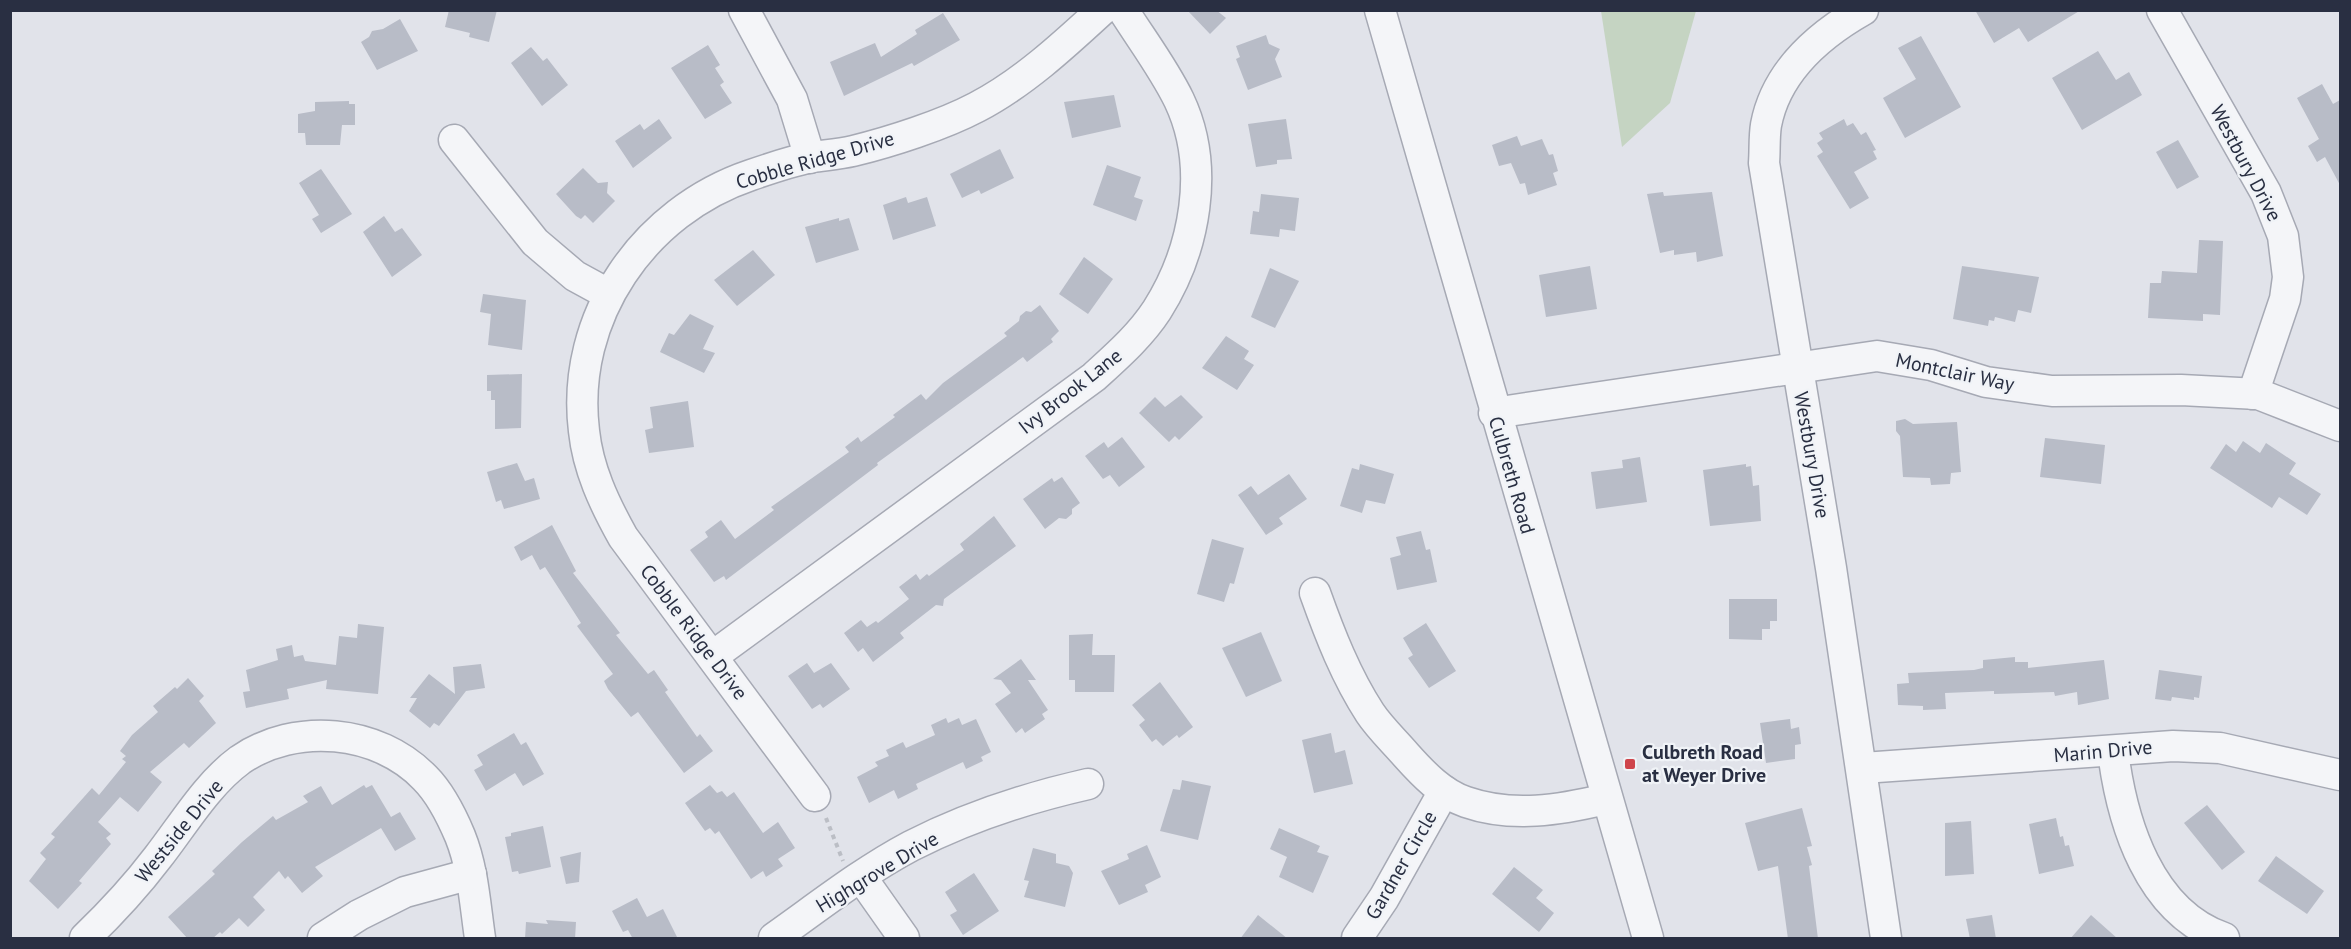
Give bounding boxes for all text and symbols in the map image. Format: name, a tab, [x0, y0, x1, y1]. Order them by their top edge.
street label: Westbury Drive	[2204, 100, 2288, 226]
street label: Cobble Ridge Drive	[733, 125, 897, 195]
street label: Ivy Brook Lane	[1013, 342, 1127, 440]
street label: Montclair Way	[1893, 347, 2018, 397]
street label: Westbury Drive	[1788, 390, 1836, 520]
street label: Culbreth Road	[1483, 413, 1541, 537]
street label: Cobble Ridge Drive	[634, 559, 754, 705]
street label: Marin Drive	[2053, 734, 2153, 768]
place label: Culbreth Road at Weyer Drive	[1642, 739, 1766, 788]
marker: Culbreth Road at Weyer Drive	[1623, 757, 1637, 771]
street label: Westside Drive	[129, 774, 229, 888]
street label: Gardner Circle	[1359, 806, 1443, 924]
street label: Highgrove Drive	[811, 825, 943, 919]

